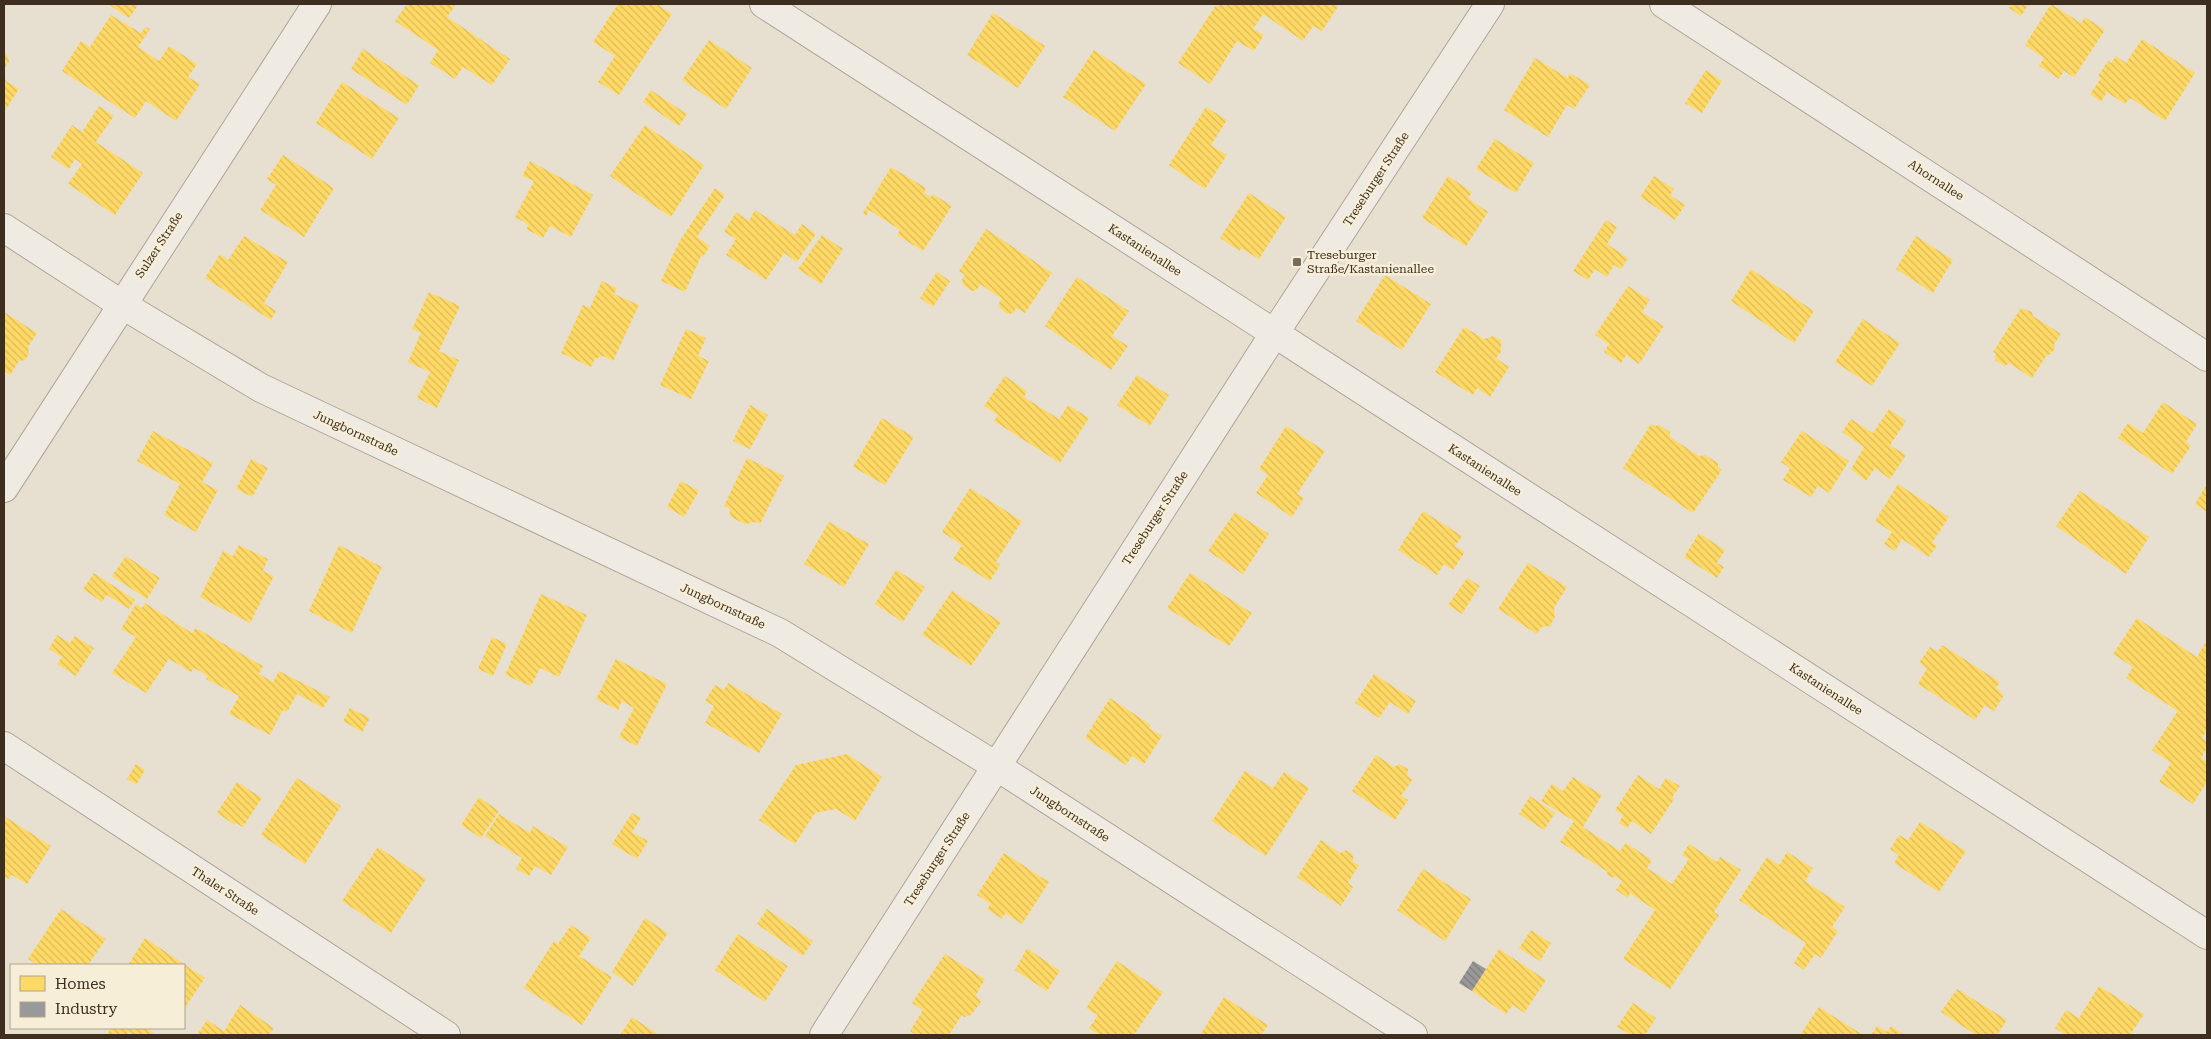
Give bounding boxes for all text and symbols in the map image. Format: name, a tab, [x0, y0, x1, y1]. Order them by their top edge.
street label: Treseburger Straße	[1340, 129, 1412, 229]
street label: Ahornallee	[1906, 157, 1967, 203]
street label: Sulzer Straße	[132, 209, 186, 281]
street label: Kastanienallee	[1106, 221, 1185, 279]
place label: Treseburger Straße/Kastanienallee	[1307, 248, 1434, 276]
marker: Treseburger Straße/Kastanienallee	[1291, 256, 1303, 268]
street label: Jungbornstraße	[311, 407, 401, 459]
street label: Kastanienallee	[1446, 441, 1525, 499]
street label: Treseburger Straße	[1119, 468, 1191, 568]
street label: Jungbornstraße	[678, 580, 768, 632]
street label: Kastanienallee	[1787, 660, 1866, 718]
street label: Jungbornstraße	[1028, 783, 1113, 845]
street label: Treseburger Straße	[901, 809, 973, 909]
street label: Thaler Straße	[189, 864, 262, 918]
legend	[10, 964, 185, 1029]
text: Homes	[55, 975, 106, 993]
text: Industry	[55, 1000, 117, 1018]

